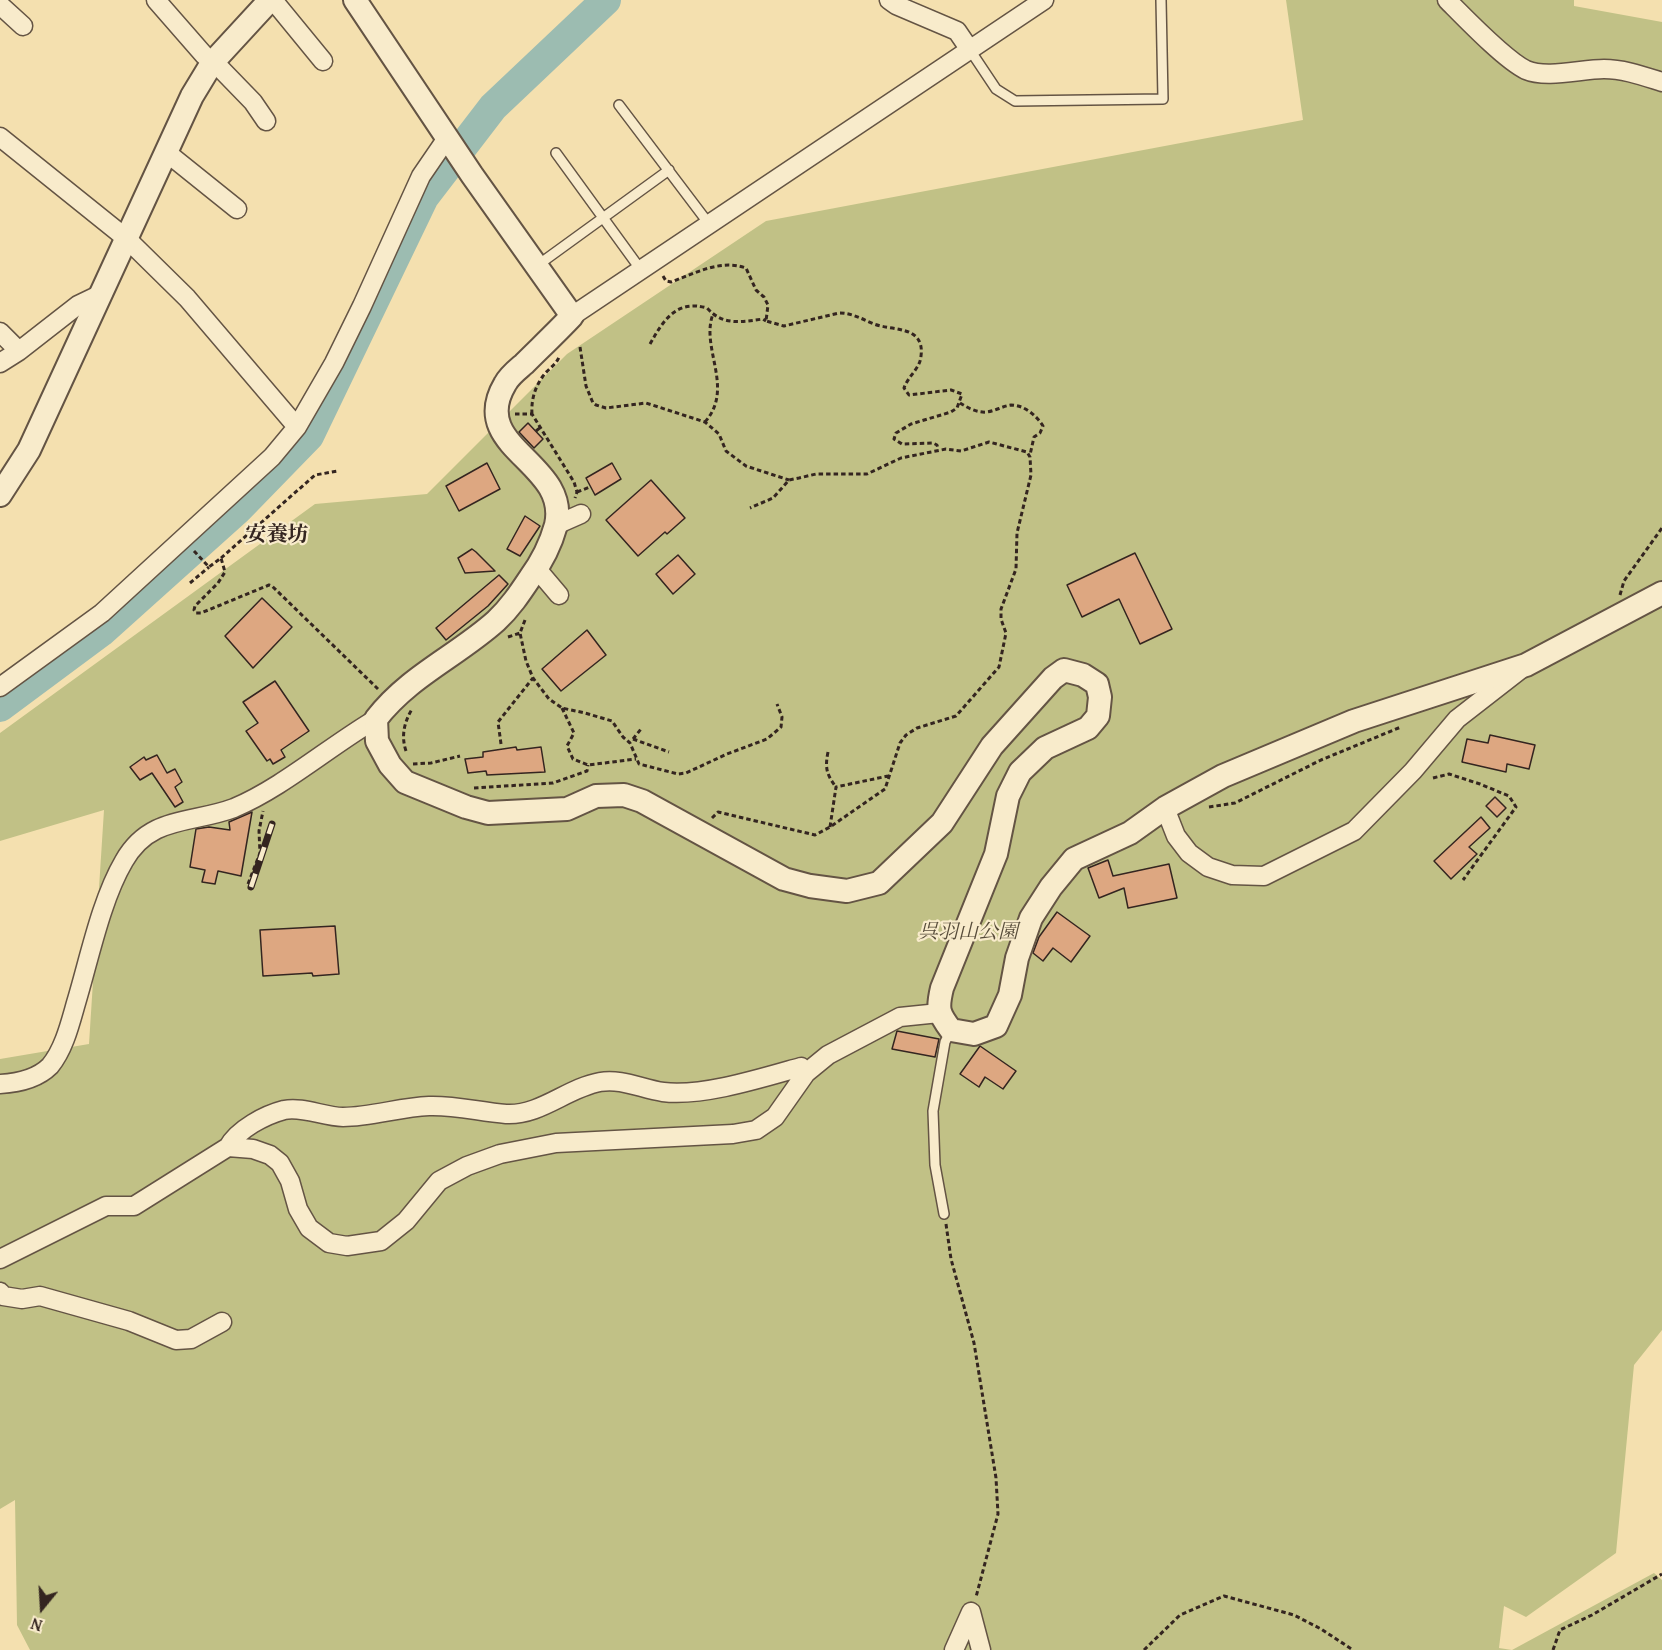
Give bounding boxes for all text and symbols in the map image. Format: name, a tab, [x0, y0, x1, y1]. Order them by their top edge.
district label: 安養坊	[246, 523, 308, 549]
park label: 呉羽山公園	[918, 921, 1018, 945]
north arrow	[12, 1578, 72, 1638]
text: N	[28, 1612, 45, 1638]

